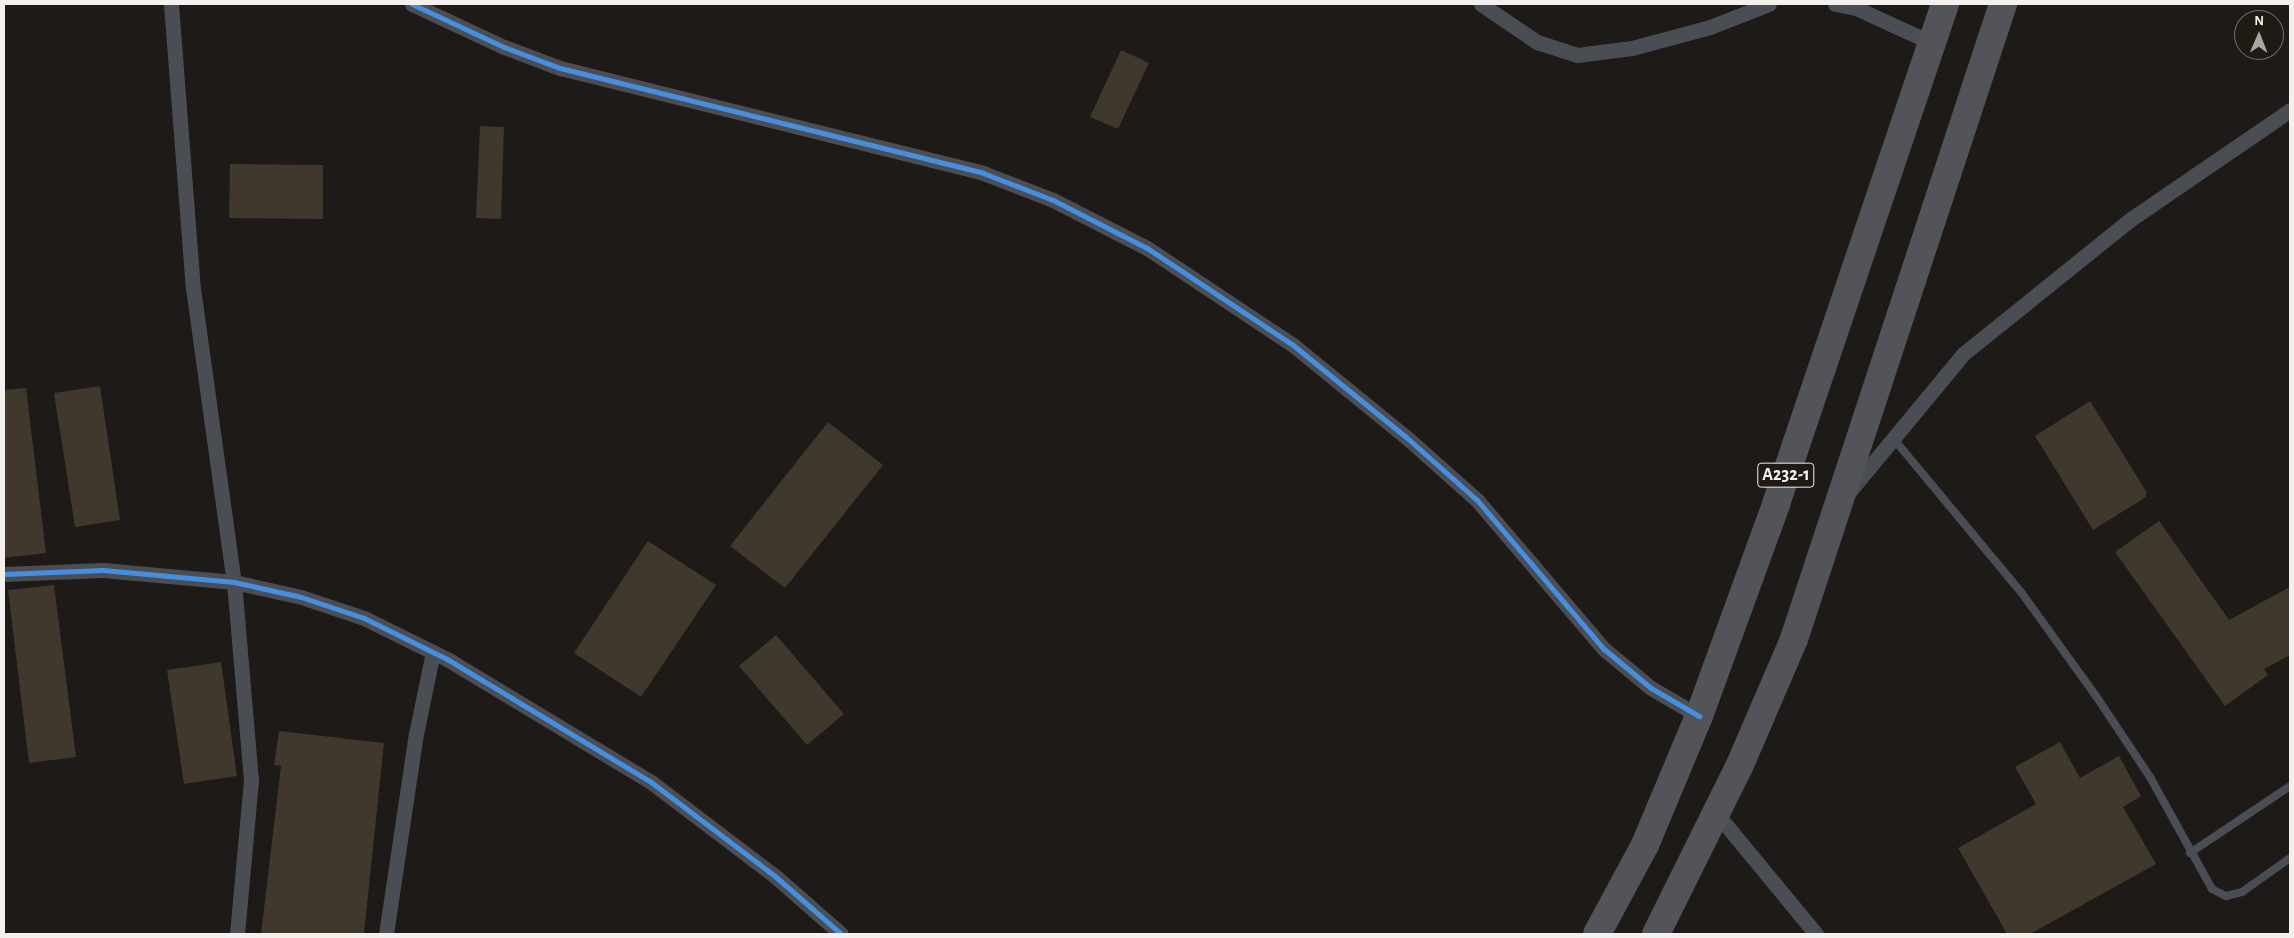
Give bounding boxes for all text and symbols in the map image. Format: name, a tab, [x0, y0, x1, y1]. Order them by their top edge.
north arrow	[2234, 10, 2284, 60]
text: N	[2254, 14, 2264, 28]
road number: A232-1	[1757, 460, 1815, 490]

